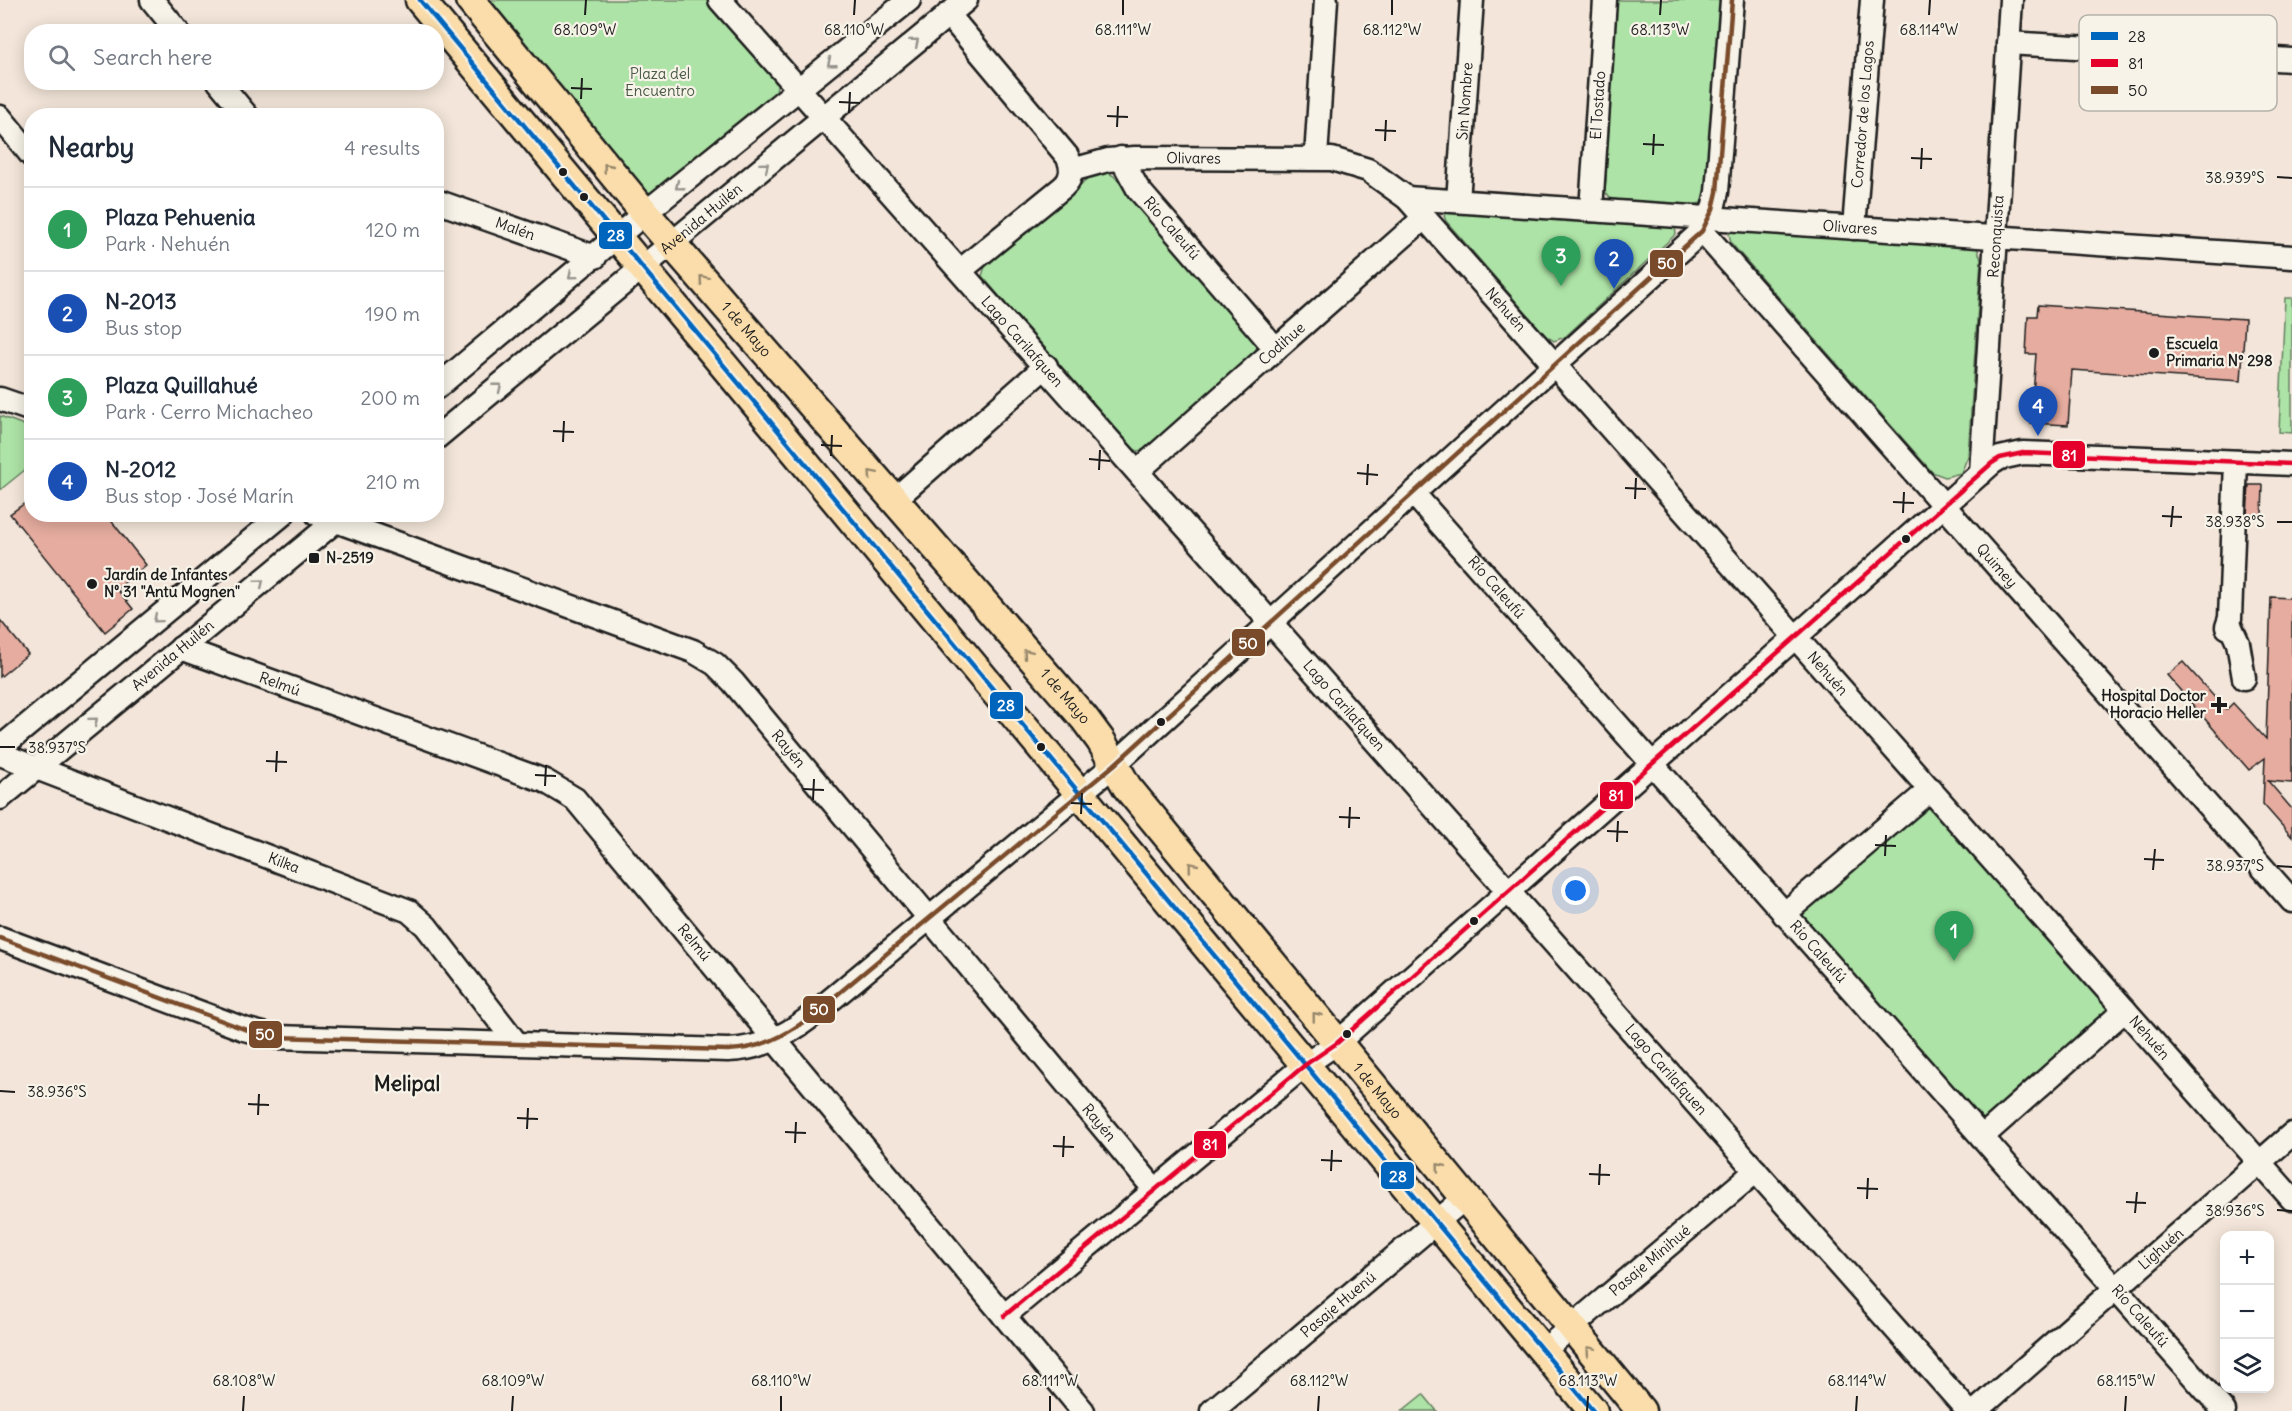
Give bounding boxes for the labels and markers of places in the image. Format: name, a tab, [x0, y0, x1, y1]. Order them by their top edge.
unlabelled marker	[557, 166, 569, 178]
unlabelled marker	[578, 191, 590, 203]
pin: 3	[1542, 236, 1580, 286]
pin: 2	[1594, 240, 1634, 289]
place label: Escuela Primaria Nº 298	[2166, 334, 2273, 370]
marker: Escuela Primaria Nº 298	[2147, 346, 2161, 360]
pin: 4	[2018, 386, 2058, 436]
unlabelled marker	[1900, 533, 1912, 545]
place label: N-2519	[326, 548, 374, 567]
marker: N-2519	[307, 551, 321, 565]
place label: Jardín de Infantes N° 31 "Antu Mognen"	[104, 565, 240, 602]
marker: Jardín de Infantes N° 31 "Antu Mognen"	[85, 577, 99, 591]
place label: Hospital Doctor Horacio Heller	[2101, 686, 2207, 722]
marker: Hospital Doctor Horacio Heller	[2210, 696, 2228, 714]
unlabelled marker	[1155, 716, 1167, 728]
unlabelled marker	[1035, 741, 1047, 753]
pin: 1	[1934, 912, 1974, 961]
unlabelled marker	[1468, 915, 1480, 927]
unlabelled marker	[1341, 1028, 1353, 1040]

